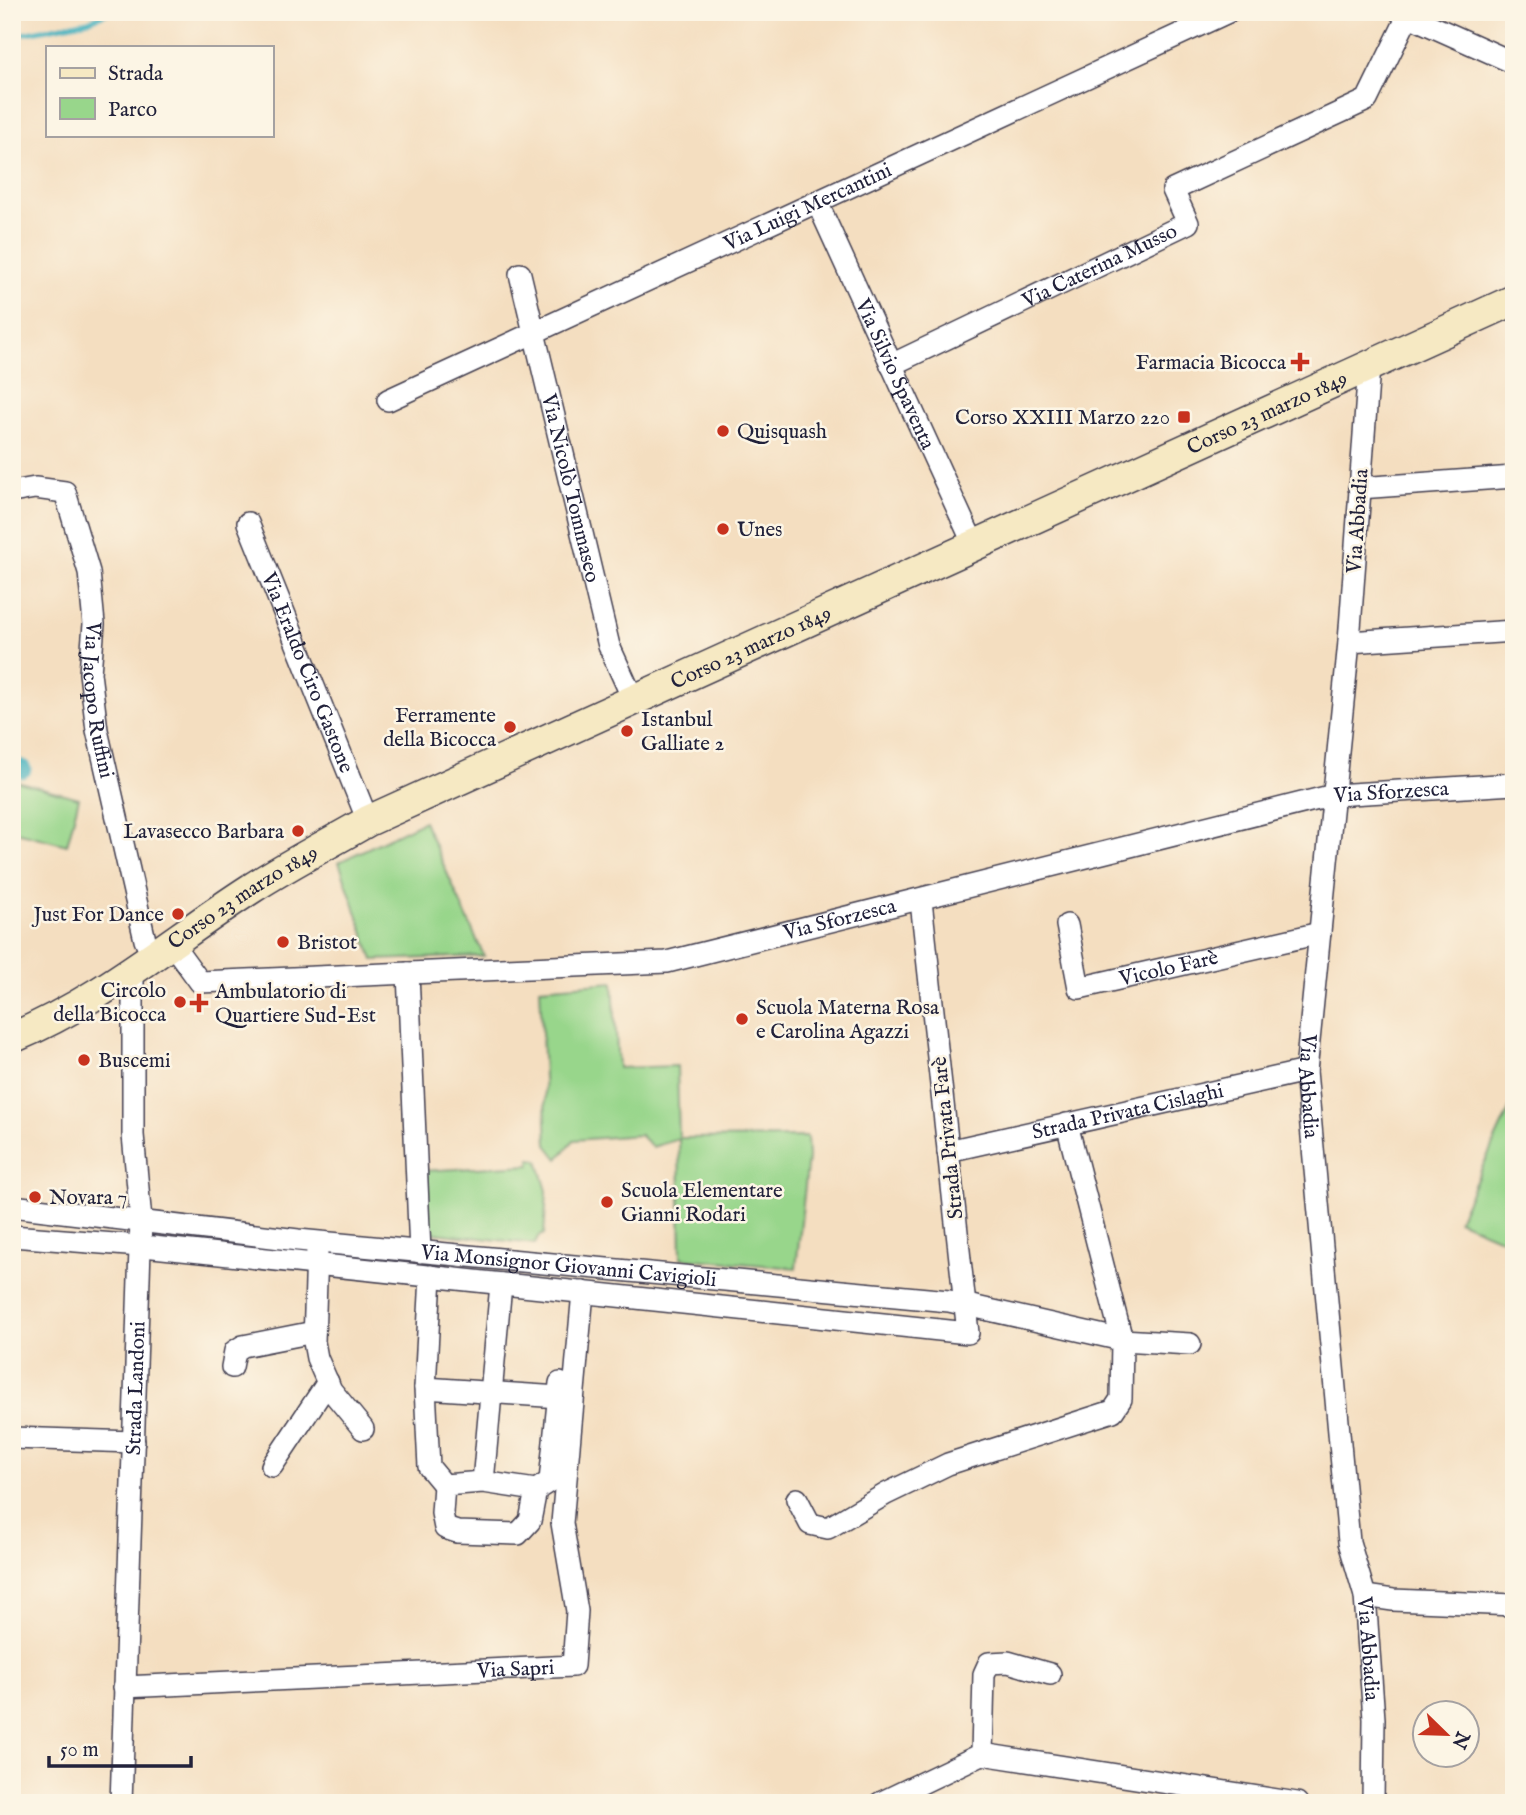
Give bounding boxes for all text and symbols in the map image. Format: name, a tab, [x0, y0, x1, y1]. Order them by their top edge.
legend	[46, 46, 273, 136]
text: Strada	[108, 61, 164, 88]
text: Parco	[108, 97, 157, 124]
street label: Via Luigi Mercantini	[719, 157, 896, 258]
street label: Via Caterina Musso	[1017, 218, 1182, 316]
street label: Via Silvio Spaventa	[848, 294, 941, 455]
place label: Farmacia Bicocca	[1136, 350, 1287, 377]
marker: Farmacia Bicocca	[1292, 354, 1308, 370]
street label: Corso 23 marzo 1849	[1183, 365, 1352, 462]
street label: Via Nicolò Tommaseo	[534, 390, 605, 585]
place label: Corso XXIII Marzo 220	[955, 405, 1170, 432]
marker: Corso XXIII Marzo 220	[1176, 409, 1192, 425]
place label: Quisquash	[737, 419, 827, 446]
marker: Quisquash	[715, 423, 731, 439]
street label: Via Abbadia	[1341, 467, 1376, 575]
place label: Unes	[737, 517, 782, 544]
marker: Unes	[715, 521, 731, 537]
street label: Via Eraldo Ciro Gastone	[254, 568, 359, 777]
street label: Corso 23 marzo 1849	[667, 600, 836, 697]
street label: Via Jacopo Ruffini	[75, 620, 120, 781]
place label: Ferramente della Bicocca	[383, 703, 497, 754]
place label: Istanbul Galliate 2	[641, 707, 724, 758]
marker: Ferramente della Bicocca	[502, 719, 518, 735]
marker: Istanbul Galliate 2	[619, 723, 635, 739]
street label: Via Sforzesca	[1332, 776, 1450, 810]
place label: Lavasecco Barbara	[123, 819, 285, 846]
marker: Lavasecco Barbara	[290, 823, 306, 839]
street label: Corso 23 marzo 1849	[163, 840, 323, 957]
street label: Via Sforzesca	[780, 893, 900, 948]
place label: Just For Dance	[31, 902, 164, 929]
marker: Just For Dance	[170, 906, 186, 922]
place label: Bristot	[297, 930, 357, 957]
marker: Bristot	[275, 934, 291, 950]
street label: Vicolo Farè	[1116, 945, 1221, 994]
place label: Circolo della Bicocca	[53, 978, 167, 1029]
place label: Ambulatorio di Quartiere Sud-Est	[214, 979, 376, 1030]
marker: Ambulatorio di Quartiere Sud-Est	[189, 993, 209, 1013]
marker: Circolo della Bicocca	[172, 994, 188, 1010]
place label: Scuola Materna Rosa e Carolina Agazzi	[756, 995, 940, 1046]
marker: Scuola Materna Rosa e Carolina Agazzi	[734, 1011, 750, 1027]
street label: Via Abbadia	[1291, 1031, 1324, 1140]
place label: Buscemi	[98, 1048, 171, 1075]
marker: Buscemi	[76, 1052, 92, 1068]
street label: Strada Privata Farè	[926, 1055, 970, 1221]
street label: Strada Privata Cislaghi	[1030, 1078, 1226, 1147]
place label: Scuola Elementare Gianni Rodari	[621, 1178, 783, 1229]
place label: Novara 7	[49, 1185, 127, 1212]
marker: Novara 7	[27, 1189, 43, 1205]
marker: Scuola Elementare Gianni Rodari	[599, 1194, 615, 1210]
street label: Via Monsignor Giovanni Cavigioli	[419, 1239, 718, 1294]
street label: Strada Landoni	[121, 1321, 153, 1456]
street label: Via Abbadia	[1350, 1595, 1385, 1703]
street label: Via Sapri	[475, 1655, 555, 1686]
north arrow	[1410, 1700, 1480, 1770]
scale bar	[49, 1724, 191, 1768]
text: N	[1445, 1727, 1474, 1753]
text: 50 m	[60, 1737, 99, 1764]

